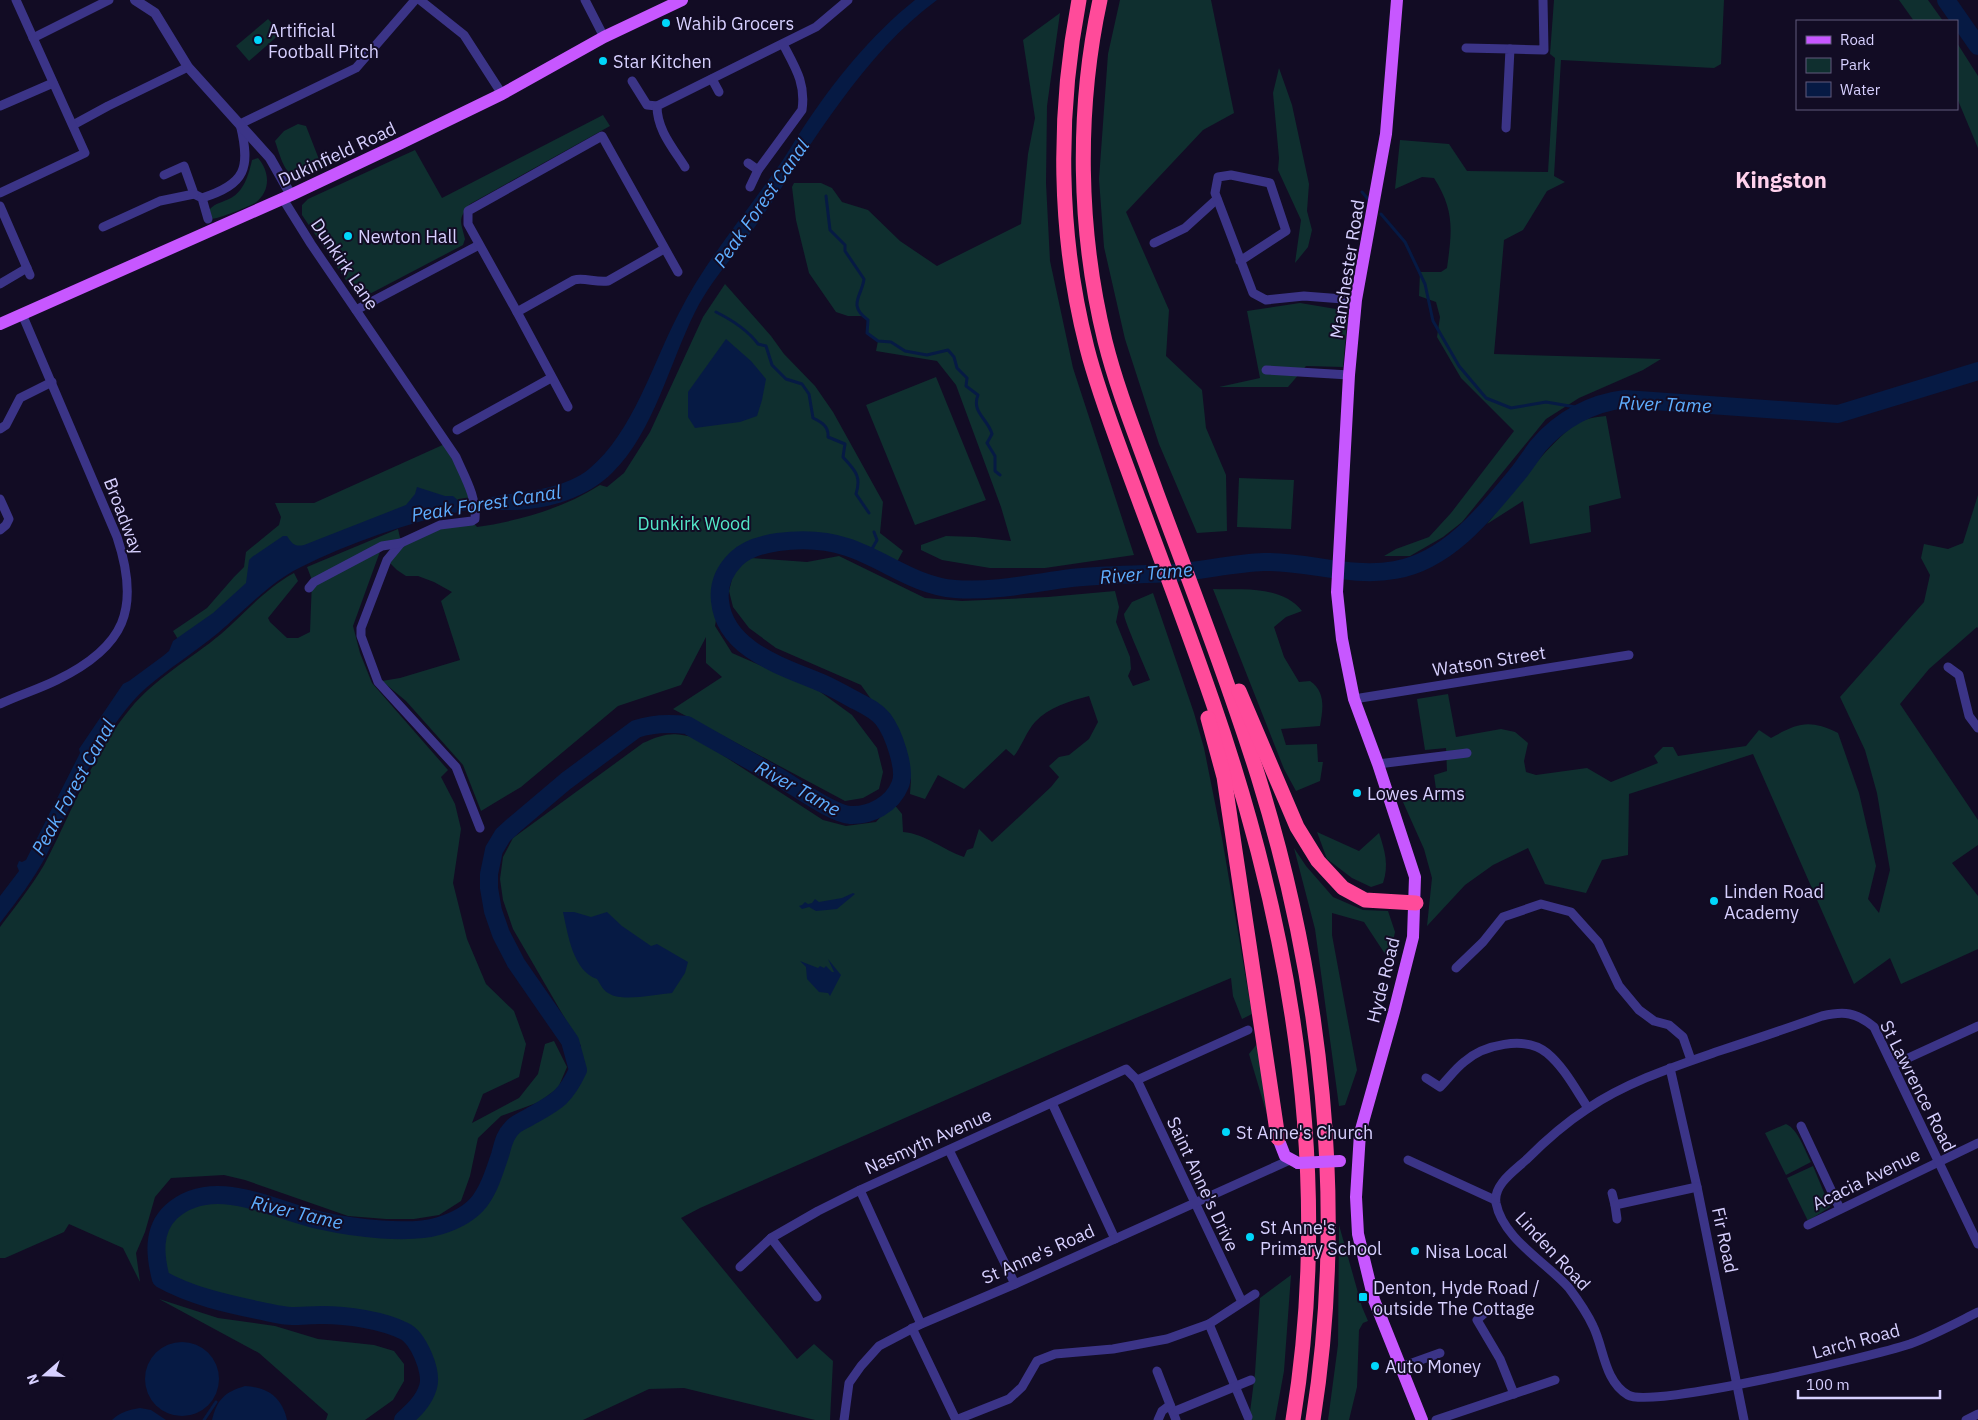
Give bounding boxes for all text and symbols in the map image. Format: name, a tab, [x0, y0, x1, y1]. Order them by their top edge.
place label: Wahib Grocers	[676, 12, 794, 35]
marker: Wahib Grocers	[660, 17, 672, 29]
place label: Artificial Football Pitch	[268, 19, 379, 63]
legend	[1796, 20, 1958, 110]
text: Road	[1840, 30, 1875, 49]
marker: Artificial Football Pitch	[252, 34, 264, 46]
place label: Star Kitchen	[613, 50, 712, 73]
marker: Star Kitchen	[597, 55, 609, 67]
text: Park	[1840, 55, 1870, 74]
text: Water	[1840, 80, 1881, 99]
street label: Dukinfield Road	[274, 117, 400, 191]
water label: Peak Forest Canal	[708, 134, 814, 272]
district label: Kingston	[1735, 165, 1827, 194]
street label: Manchester Road	[1325, 198, 1369, 340]
street label: Dunkirk Lane	[306, 214, 384, 314]
place label: Newton Hall	[358, 225, 457, 248]
marker: Newton Hall	[342, 230, 354, 242]
water label: River Tame	[1618, 390, 1712, 418]
street label: Broadway	[99, 474, 149, 558]
water label: Peak Forest Canal	[410, 479, 562, 527]
park label: Dunkirk Wood	[637, 512, 751, 535]
water label: River Tame	[1098, 557, 1194, 589]
street label: Watson Street	[1431, 641, 1547, 681]
water label: Peak Forest Canal	[26, 715, 120, 859]
water label: River Tame	[751, 755, 845, 821]
place label: Lowes Arms	[1367, 782, 1465, 805]
marker: Lowes Arms	[1351, 787, 1363, 799]
place label: Linden Road Academy	[1724, 880, 1824, 924]
marker: Linden Road Academy	[1708, 895, 1720, 907]
street label: Hyde Road	[1361, 935, 1405, 1025]
street label: St Lawrence Road	[1875, 1016, 1961, 1156]
street label: Nasmyth Avenue	[861, 1103, 995, 1179]
street label: Saint Anne's Drive	[1162, 1113, 1244, 1255]
place label: St Anne's Church	[1236, 1121, 1373, 1144]
marker: St Anne's Church	[1220, 1126, 1232, 1138]
street label: Acacia Avenue	[1808, 1143, 1924, 1215]
water label: River Tame	[249, 1190, 345, 1234]
street label: Fir Road	[1707, 1205, 1743, 1275]
street label: Linden Road	[1511, 1207, 1595, 1295]
place label: St Anne's Primary School	[1260, 1216, 1382, 1260]
street label: St Anne's Road	[978, 1219, 1098, 1289]
marker: St Anne's Primary School	[1244, 1231, 1256, 1243]
place label: Nisa Local	[1425, 1240, 1507, 1263]
marker: Nisa Local	[1409, 1245, 1421, 1257]
place label: Denton, Hyde Road / outside The Cottage	[1373, 1276, 1540, 1320]
marker: Denton, Hyde Road / outside The Cottage	[1357, 1291, 1369, 1303]
street label: Larch Road	[1810, 1318, 1902, 1364]
north arrow	[20, 1350, 70, 1400]
place label: Auto Money	[1385, 1355, 1481, 1378]
marker: Auto Money	[1369, 1360, 1381, 1372]
scale bar	[1798, 1368, 1940, 1400]
text: N	[23, 1372, 43, 1387]
text: 100 m	[1806, 1375, 1850, 1394]

